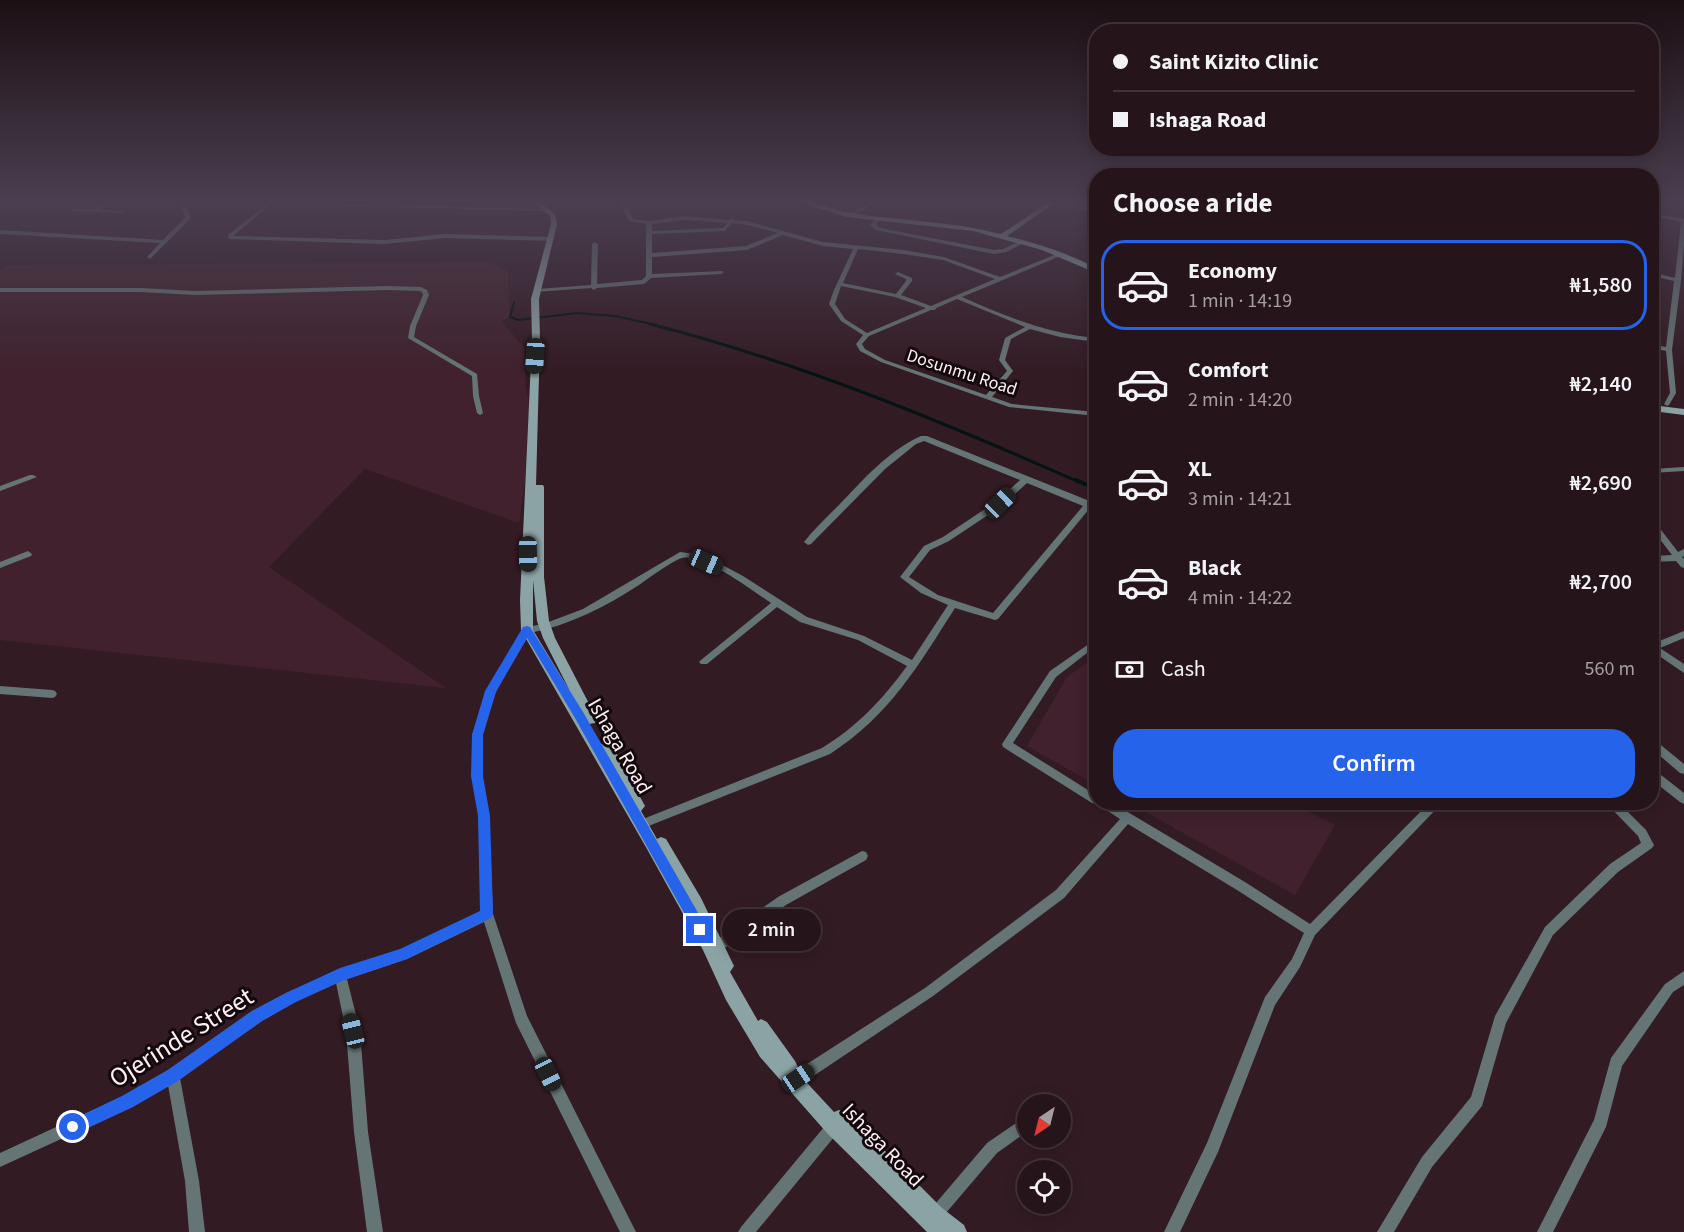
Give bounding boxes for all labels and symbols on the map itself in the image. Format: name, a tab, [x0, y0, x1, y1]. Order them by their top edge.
car	[525, 337, 545, 375]
street label: Dosunmu Road	[903, 343, 1020, 402]
car	[981, 484, 1019, 522]
car	[519, 536, 537, 572]
car	[686, 546, 726, 578]
street label: Ishaga Road	[580, 692, 660, 800]
callout: 2 min	[721, 909, 820, 951]
route end	[686, 916, 713, 943]
street label: Ojerinde Street	[102, 978, 261, 1097]
car	[340, 1011, 366, 1051]
car	[532, 1054, 564, 1094]
car	[778, 1060, 818, 1096]
north arrow	[1017, 1094, 1071, 1148]
street label: Ishaga Road	[835, 1096, 931, 1194]
route start	[59, 1113, 86, 1140]

